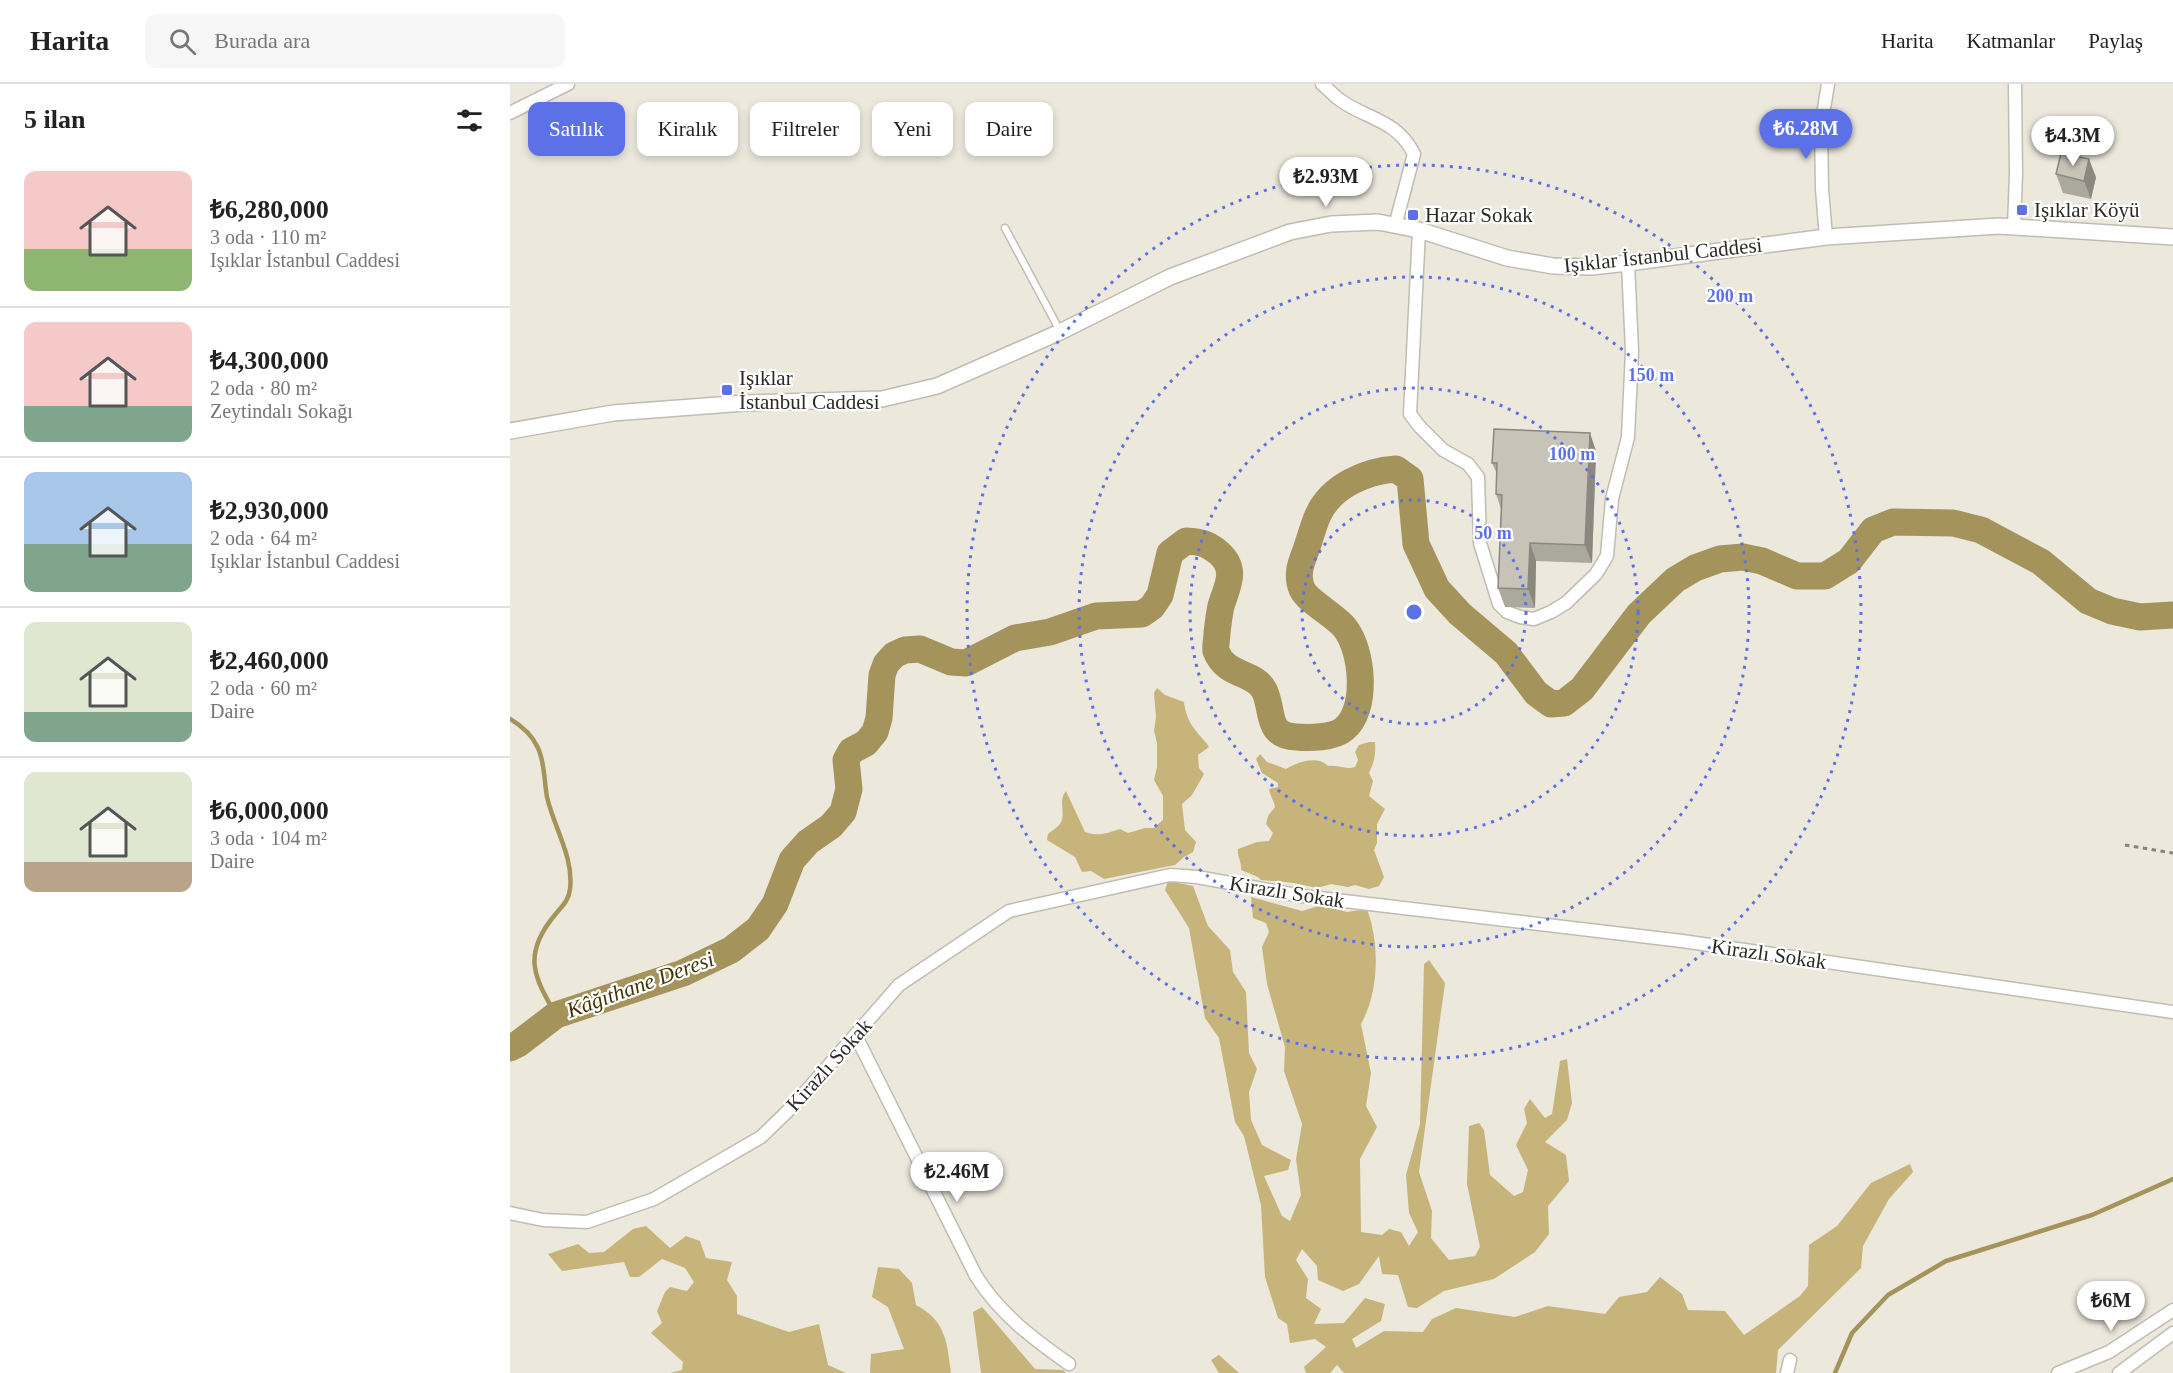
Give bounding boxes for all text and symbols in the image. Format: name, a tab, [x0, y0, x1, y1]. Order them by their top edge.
search box	[145, 14, 565, 68]
text: Harita	[30, 25, 109, 56]
icon: search	[166, 25, 199, 58]
text: Burada ara	[214, 28, 310, 53]
text: Harita	[1881, 29, 1934, 53]
text: Katmanlar	[1967, 29, 2055, 53]
text: Paylaş	[2088, 29, 2143, 53]
chip: Satılık	[528, 102, 625, 156]
chip: Kiralık	[637, 102, 738, 156]
chip: Filtreler	[750, 102, 860, 156]
chip: Yeni	[872, 102, 953, 156]
chip: Daire	[965, 102, 1053, 156]
icon: filters	[453, 104, 486, 137]
text: 5 ilan	[24, 105, 85, 134]
pin: ₺6.28M	[1757, 109, 1855, 160]
pin: ₺4.3M	[2031, 116, 2115, 167]
text: ₺6.28M	[1773, 117, 1839, 139]
text: ₺4.3M	[2045, 124, 2101, 146]
pin: ₺2.93M	[1277, 157, 1375, 208]
text: ₺2.93M	[1293, 165, 1359, 187]
icon: home	[72, 195, 144, 267]
text: ₺6,280,000	[210, 195, 329, 224]
place label: Işıklar Köyü	[2034, 198, 2140, 222]
place label: Hazar Sokak	[1425, 203, 1533, 227]
marker: Işıklar Köyü	[2015, 203, 2029, 217]
marker: Hazar Sokak	[1406, 208, 1420, 222]
text: 3 oda · 110 m²	[210, 226, 326, 248]
street label: Işıklar İstanbul Caddesi	[1563, 233, 1764, 277]
text: Işıklar İstanbul Caddesi	[210, 249, 400, 271]
text: 200 m	[1707, 286, 1753, 306]
icon: home	[72, 346, 144, 418]
text: ₺4,300,000	[210, 346, 329, 375]
text: 150 m	[1628, 365, 1674, 385]
place label: Işıklar İstanbul Caddesi	[739, 366, 880, 414]
text: 2 oda · 80 m²	[210, 377, 317, 399]
marker: Işıklar İstanbul Caddesi	[720, 383, 734, 397]
text: Zeytindalı Sokağı	[210, 400, 353, 422]
text: 100 m	[1549, 444, 1595, 464]
icon: home	[72, 496, 144, 568]
text: ₺2,930,000	[210, 496, 329, 525]
text: 50 m	[1474, 523, 1512, 543]
text: 2 oda · 64 m²	[210, 527, 317, 549]
text: Işıklar İstanbul Caddesi	[210, 550, 400, 572]
centre of rings	[1404, 602, 1424, 622]
icon: home	[72, 646, 144, 718]
text: ₺2,460,000	[210, 646, 329, 675]
text: 2 oda · 60 m²	[210, 677, 317, 699]
text: Daire	[210, 700, 254, 722]
icon: home	[72, 796, 144, 868]
text: ₺6,000,000	[210, 796, 329, 825]
text: 3 oda · 104 m²	[210, 827, 327, 849]
text: Daire	[210, 850, 254, 872]
street label: Kirazlı Sokak	[1228, 871, 1347, 913]
street label: Kirazlı Sokak	[1710, 934, 1829, 974]
water label: Kâğıthane Deresi	[562, 946, 717, 1023]
street label: Kirazlı Sokak	[781, 1013, 877, 1116]
pin: ₺2.46M	[908, 1152, 1006, 1203]
text: ₺2.46M	[924, 1160, 990, 1182]
pin: ₺6M	[2082, 1281, 2140, 1332]
text: ₺6M	[2091, 1289, 2131, 1311]

